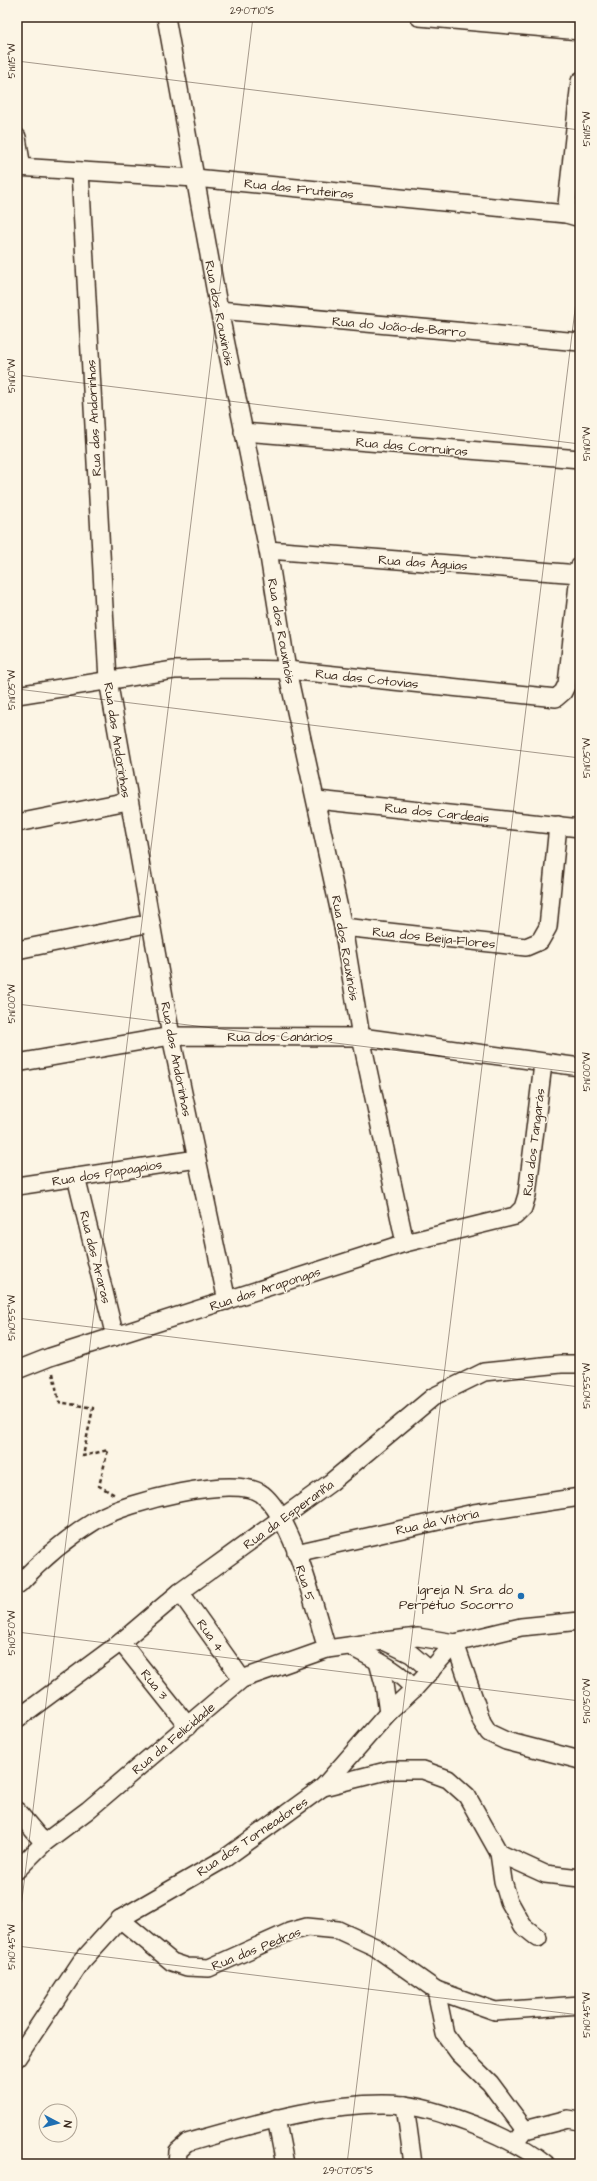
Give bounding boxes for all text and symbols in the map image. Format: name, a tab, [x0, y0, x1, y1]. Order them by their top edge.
text: 29°07'10"S	[230, 4, 275, 18]
text: 51°11'15"W	[5, 43, 19, 78]
text: 51°11'15"W	[580, 111, 594, 146]
street label: Rua das Fruteiras	[243, 174, 355, 204]
street label: Rua dos Rouxinóis	[200, 259, 238, 368]
street label: Rua do João-de-Barro	[331, 312, 467, 342]
text: 51°11'10"W	[5, 358, 19, 393]
street label: Rua das Andorinhas	[82, 359, 106, 477]
text: 51°11'10"W	[580, 426, 594, 461]
street label: Rua das Corruíras	[355, 433, 469, 461]
street label: Rua das Águias	[378, 551, 469, 576]
street label: Rua dos Rouxinóis	[263, 577, 299, 686]
street label: Rua das Cotovias	[314, 665, 420, 693]
text: 51°11'05"W	[5, 669, 19, 710]
street label: Rua das Andorinhas	[99, 681, 135, 800]
text: 51°11'05"W	[580, 737, 594, 778]
street label: Rua dos Cardeais	[384, 799, 491, 827]
street label: Rua dos Rouxinóis	[327, 894, 363, 1003]
street label: Rua dos Beija-Flores	[371, 923, 497, 953]
text: 51°11'00"W	[5, 984, 19, 1024]
street label: Rua das Andorinhas	[156, 1000, 196, 1119]
street label: Rua dos Canários	[227, 1028, 333, 1046]
text: 51°11'00"W	[580, 1052, 594, 1092]
street label: Rua dos Tangarás	[518, 1087, 551, 1197]
street label: Rua dos Papagaios	[51, 1155, 164, 1192]
street label: Rua das Araras	[75, 1209, 115, 1306]
street label: Rua das Arapongas	[208, 1262, 324, 1316]
text: 51°10'55"W	[5, 1295, 19, 1341]
text: 51°10'55"W	[580, 1363, 594, 1409]
street label: Rua da Esperanña	[240, 1476, 338, 1554]
street label: Rua da Vitória	[394, 1504, 481, 1540]
street label: Rua 5	[291, 1563, 319, 1604]
place label: Igreja N. Sra. do Perpétuo Socorro	[399, 1581, 514, 1614]
marker: Igreja N. Sra. do Perpétuo Socorro	[516, 1591, 526, 1601]
text: 51°10'50"W	[5, 1610, 19, 1655]
street label: Rua 4	[192, 1616, 228, 1656]
street label: Rua 3	[136, 1666, 172, 1704]
text: 51°10'50"W	[580, 1678, 594, 1723]
street label: Rua da Felicidade	[128, 1699, 219, 1779]
street label: Rua dos Torneadores	[193, 1793, 312, 1881]
street label: Rua das Pedras	[209, 1923, 304, 1975]
text: 51°10'45"W	[5, 1924, 19, 1970]
text: 51°10'45"W	[580, 1992, 594, 2038]
north arrow	[38, 2103, 78, 2143]
text: N	[60, 2120, 75, 2129]
text: 29°07'05"S	[323, 2164, 374, 2178]

